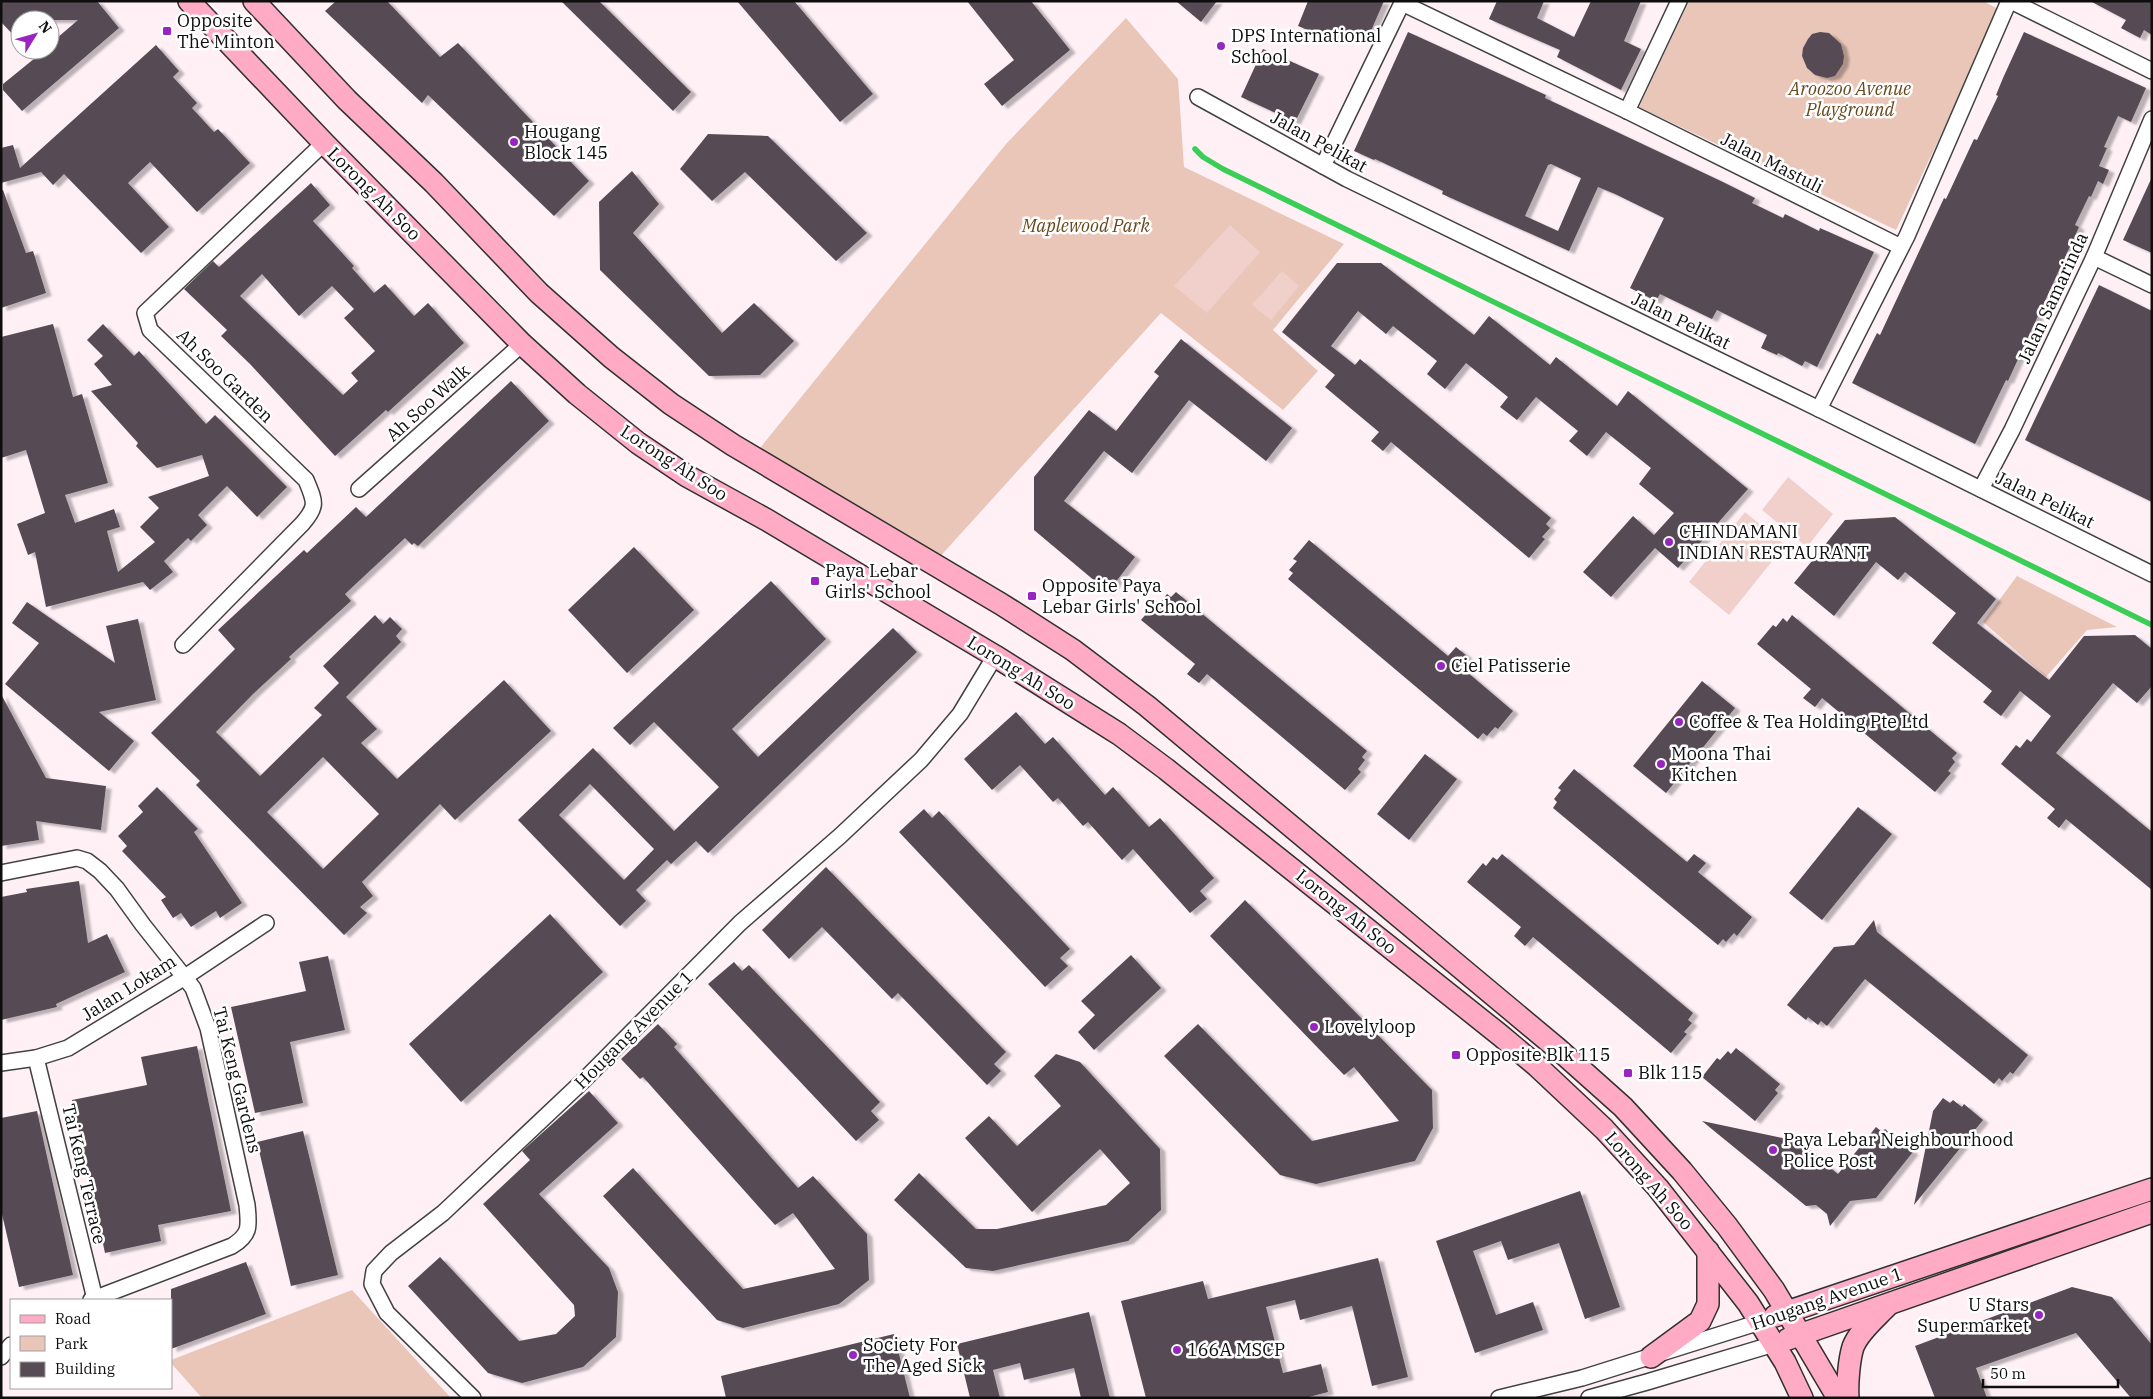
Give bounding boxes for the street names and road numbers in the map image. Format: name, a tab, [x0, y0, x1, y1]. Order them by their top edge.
street label: Jalan Pelikat	[1267, 106, 1372, 178]
street label: Jalan Mastuli	[1717, 127, 1827, 198]
street label: Lorong Ah Soo	[323, 142, 426, 245]
street label: Jalan Samarinda	[2012, 228, 2093, 367]
street label: Jalan Pelikat	[1628, 287, 1734, 354]
street label: Ah Soo Garden	[172, 324, 279, 428]
street label: Ah Soo Walk	[381, 359, 475, 446]
street label: Lorong Ah Soo	[616, 419, 732, 506]
street label: Jalan Pelikat	[1992, 466, 2098, 533]
street label: Lorong Ah Soo	[963, 630, 1080, 715]
street label: Lorong Ah Soo	[1291, 864, 1401, 959]
street label: Jalan Lokam	[77, 949, 180, 1026]
street label: Hougang Avenue 1	[569, 965, 698, 1094]
street label: Tai Keng Gardens	[208, 1004, 267, 1155]
street label: Tai Keng Terrace	[57, 1102, 112, 1246]
street label: Lorong Ah Soo	[1600, 1127, 1698, 1235]
street label: Hougang Avenue 1	[1748, 1262, 1906, 1335]

